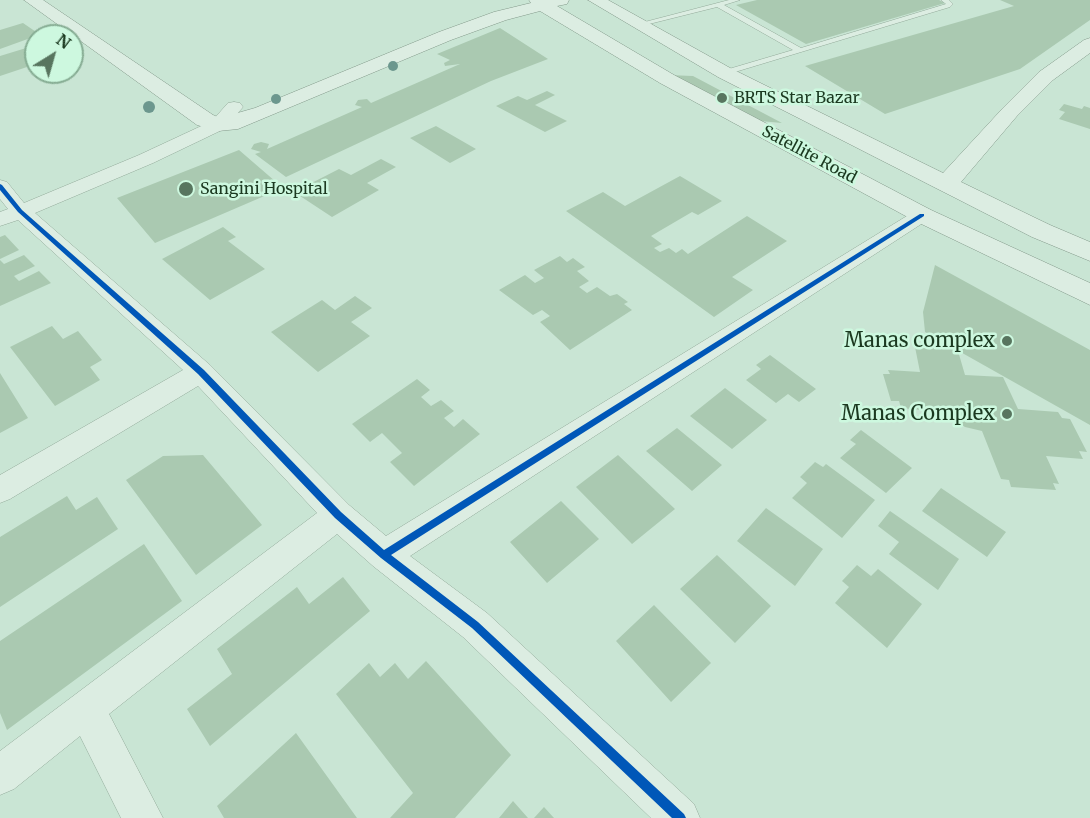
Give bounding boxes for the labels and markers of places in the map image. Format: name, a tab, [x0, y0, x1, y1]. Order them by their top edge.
place label: BRTS Star Bazar	[734, 88, 860, 108]
marker: BRTS Star Bazar	[715, 91, 729, 105]
place label: Sangini Hospital	[200, 179, 328, 199]
marker: Sangini Hospital	[177, 180, 195, 198]
place label: Manas complex	[844, 329, 995, 353]
marker: Manas complex	[1000, 334, 1014, 348]
place label: Manas Complex	[841, 402, 995, 426]
marker: Manas Complex	[1000, 407, 1014, 421]

